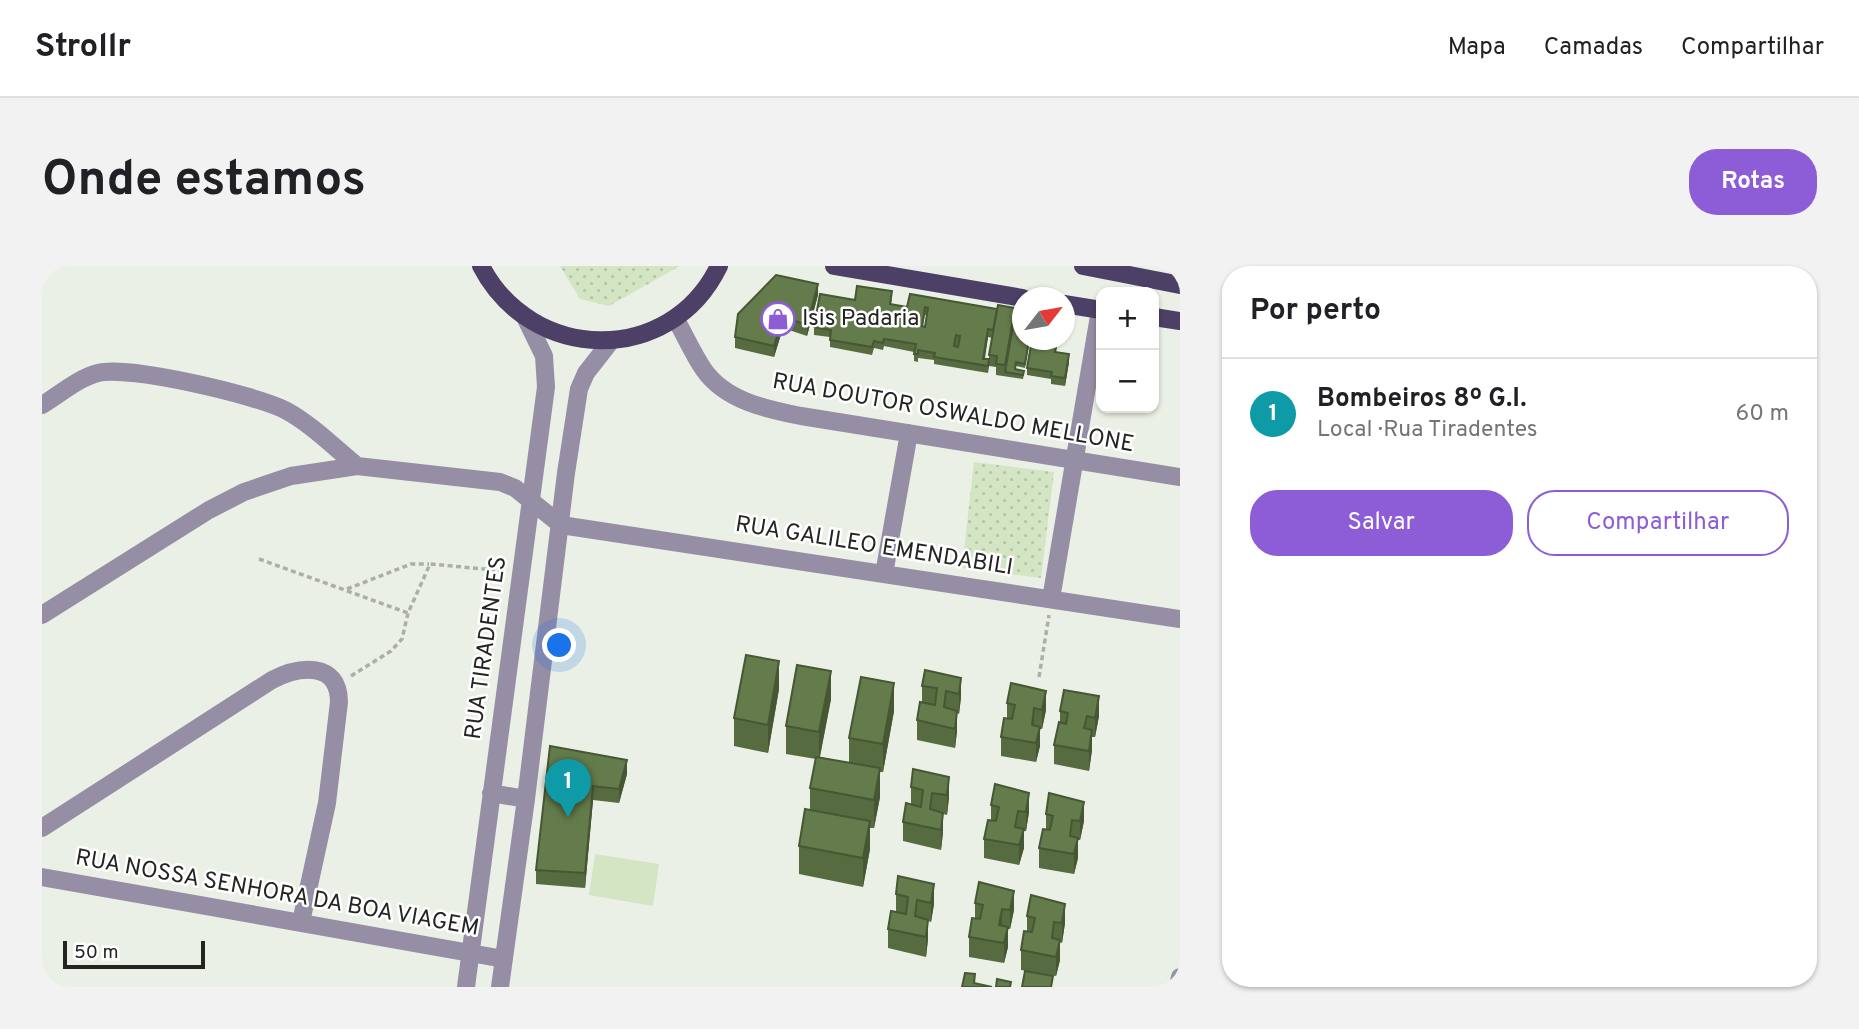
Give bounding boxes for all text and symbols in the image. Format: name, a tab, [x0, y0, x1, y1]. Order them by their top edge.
text: Strollr	[35, 27, 131, 69]
text: Mapa	[1448, 33, 1506, 63]
text: Camadas	[1544, 33, 1643, 63]
text: Compartilhar	[1681, 33, 1824, 63]
button: Rotas	[1689, 149, 1817, 215]
text: Onde estamos	[42, 151, 366, 213]
north arrow	[1012, 287, 1075, 350]
map controls	[1096, 287, 1159, 413]
button: +	[1096, 287, 1159, 350]
text: Por perto	[1250, 293, 1381, 330]
shop icon: Isis Padaria	[759, 300, 797, 338]
place label: Isis Padaria	[802, 305, 919, 334]
button: −	[1096, 350, 1159, 413]
street label: RUA DOUTOR OSWALDO MELLONE	[770, 368, 1136, 460]
text: Bombeiros 8º G.I.	[1317, 383, 1526, 416]
text: 1	[1268, 400, 1278, 429]
text: 60 m	[1736, 400, 1789, 429]
text: Local · Rua Tiradentes	[1317, 416, 1538, 445]
button: Salvar	[1250, 490, 1513, 556]
button: Compartilhar	[1527, 490, 1789, 556]
street label: RUA GALILEO EMENDABILI	[733, 511, 1015, 583]
street label: RUA TIRADENTES	[460, 554, 514, 742]
your location	[542, 628, 576, 662]
pin: 1	[545, 759, 591, 817]
street label: RUA NOSSA SENHORA DA BOA VIAGEM	[73, 844, 481, 944]
scale bar	[63, 938, 205, 970]
text: 50 m	[74, 941, 119, 965]

